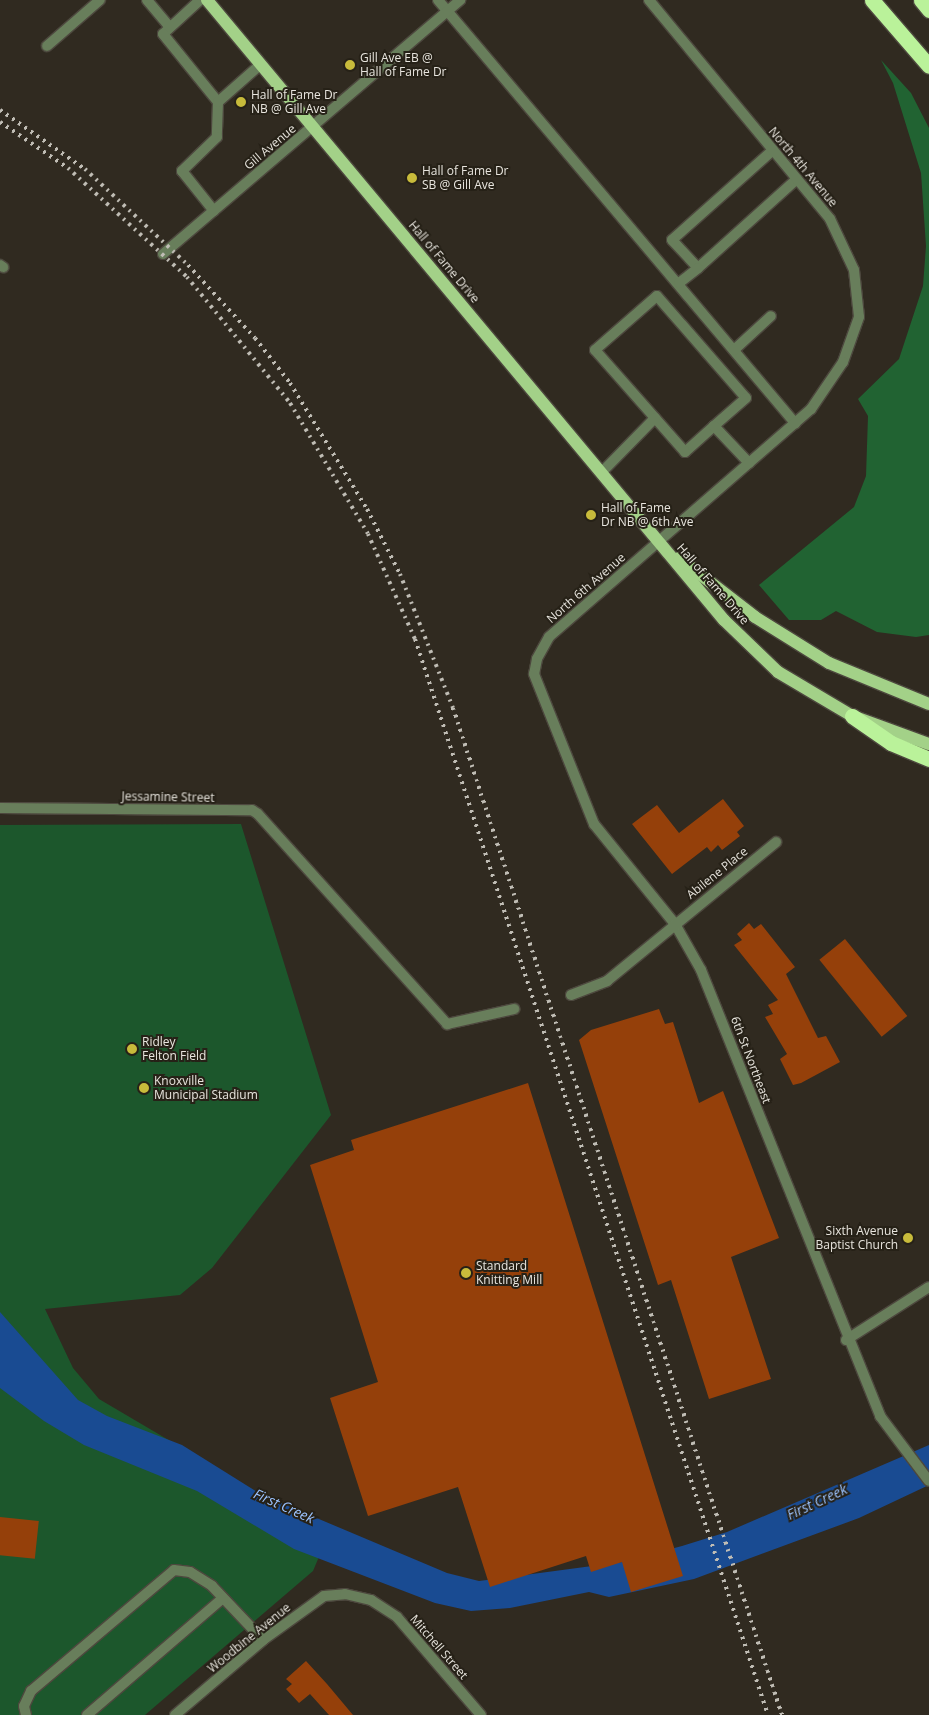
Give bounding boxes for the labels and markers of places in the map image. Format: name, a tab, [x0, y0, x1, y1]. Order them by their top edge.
place label: Gill Ave EB @ Hall of Fame Dr	[360, 51, 447, 79]
marker: Gill Ave EB @ Hall of Fame Dr	[344, 59, 356, 71]
place label: Hall of Fame Dr NB @ Gill Ave	[251, 88, 338, 116]
marker: Hall of Fame Dr NB @ Gill Ave	[235, 96, 247, 108]
place label: Hall of Fame Dr SB @ Gill Ave	[422, 164, 509, 192]
marker: Hall of Fame Dr SB @ Gill Ave	[406, 172, 418, 184]
place label: Hall of Fame Dr NB @ 6th Ave	[601, 501, 693, 529]
marker: Hall of Fame Dr NB @ 6th Ave	[585, 509, 597, 521]
place label: Ridley Felton Field	[142, 1035, 206, 1063]
marker: Ridley Felton Field	[126, 1043, 138, 1055]
place label: Knoxville Municipal Stadium	[154, 1074, 258, 1102]
marker: Knoxville Municipal Stadium	[138, 1082, 150, 1094]
place label: Sixth Avenue Baptist Church	[816, 1224, 898, 1252]
marker: Sixth Avenue Baptist Church	[902, 1232, 914, 1244]
place label: Standard Knitting Mill	[476, 1259, 542, 1287]
marker: Standard Knitting Mill	[460, 1267, 472, 1279]

